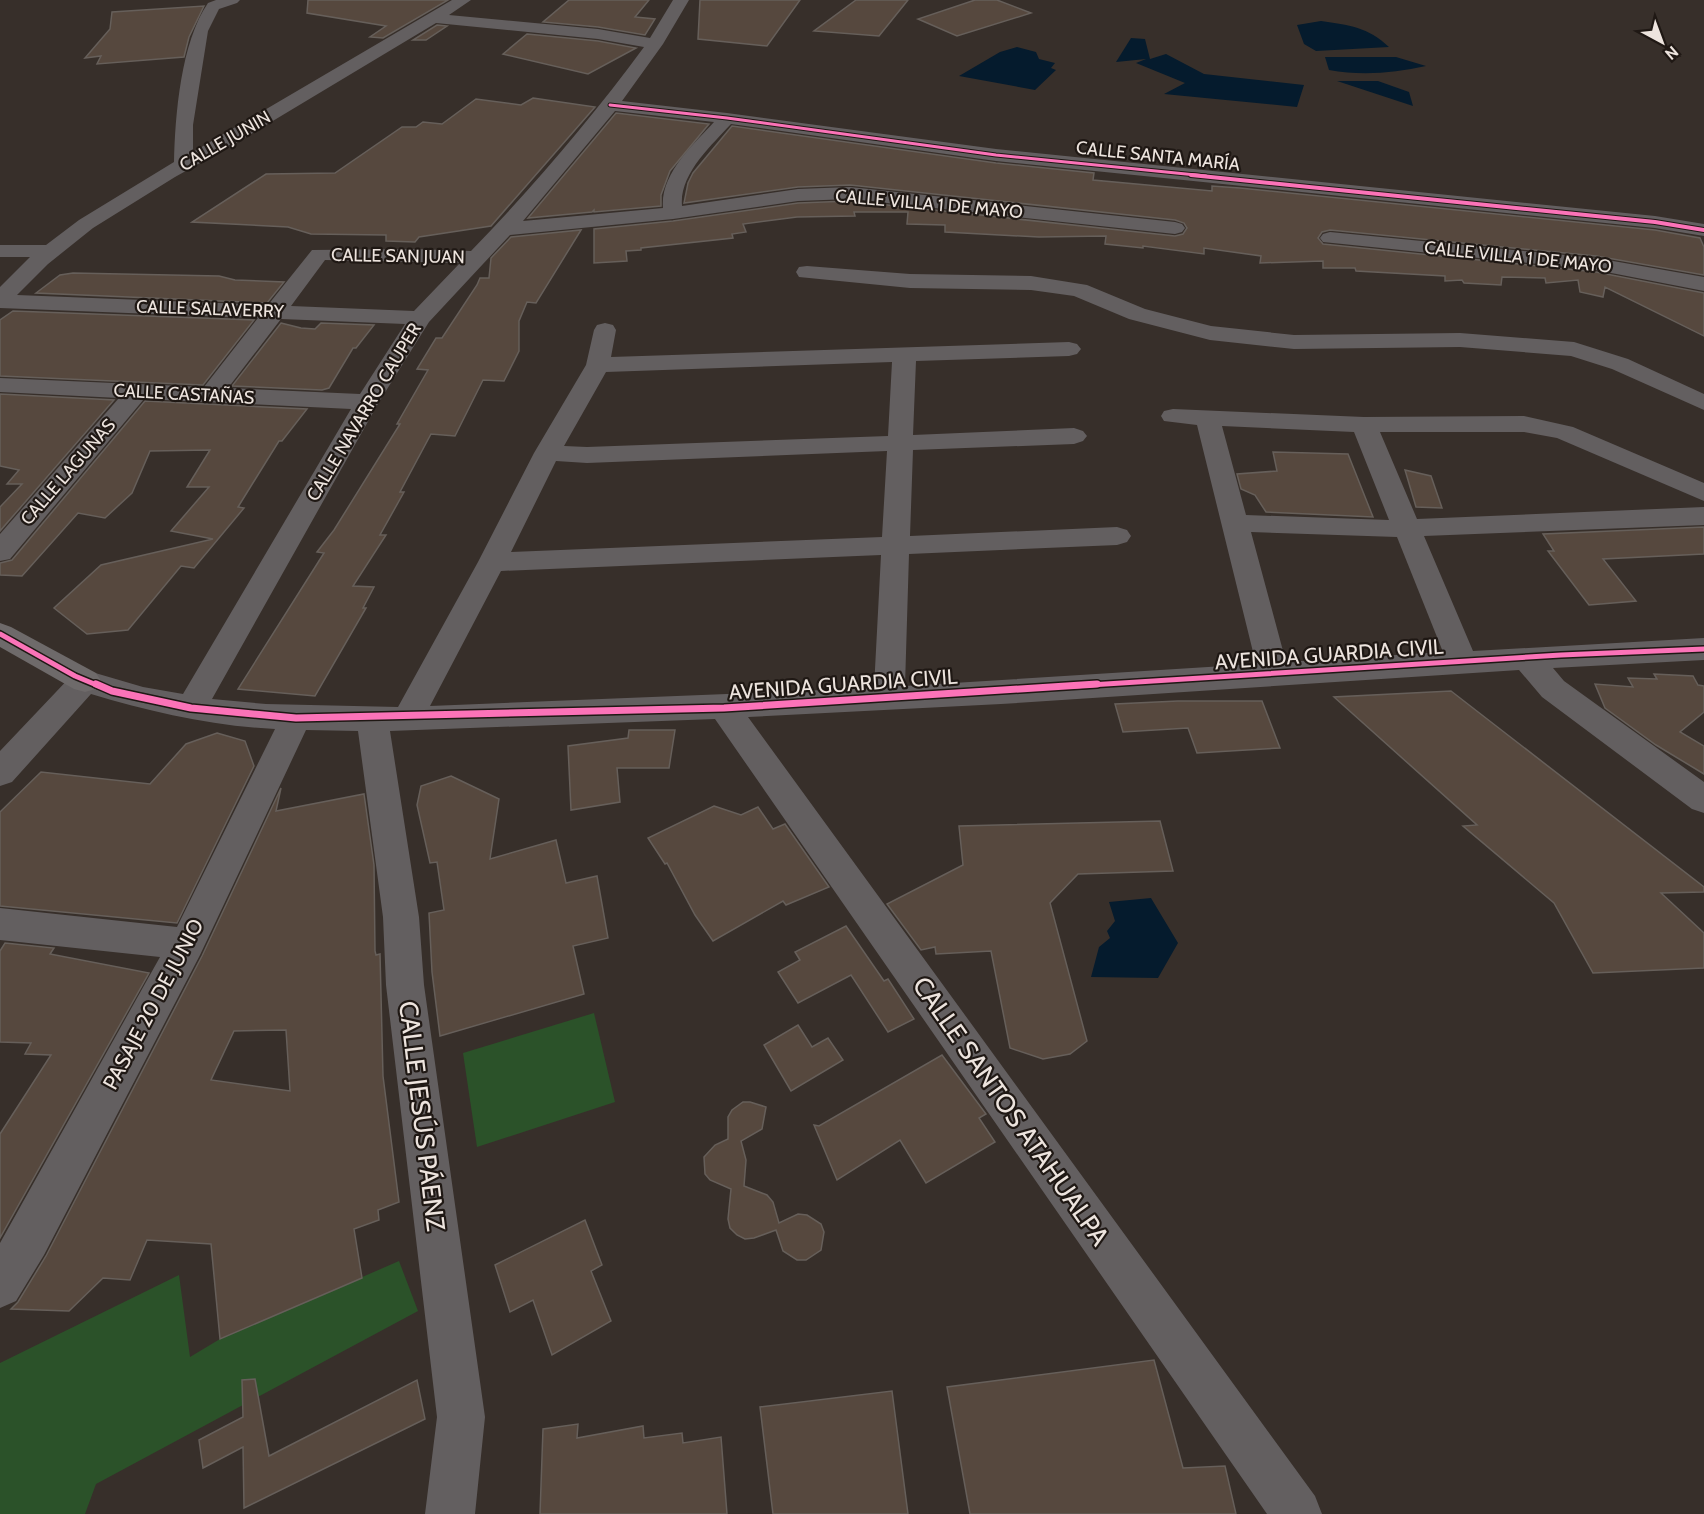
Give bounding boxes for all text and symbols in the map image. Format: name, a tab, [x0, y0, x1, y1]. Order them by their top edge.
north arrow	[1632, 12, 1692, 72]
text: N	[1661, 42, 1682, 64]
street label: CALLE JUNIN	[175, 106, 275, 176]
street label: CALLE SANTA MARÍA	[1075, 136, 1241, 176]
street label: CALLE VILLA 1 DE MAYO	[834, 185, 1024, 223]
street label: CALLE VILLA 1 DE MAYO	[1423, 236, 1613, 278]
street label: CALLE SAN JUAN	[331, 244, 465, 268]
street label: CALLE SALAVERRY	[136, 295, 285, 323]
street label: CALLE NAVARRO CAUPER	[302, 319, 426, 505]
street label: CALLE CASTAÑAS	[113, 379, 255, 409]
street label: CALLE LAGUNAS	[16, 414, 120, 530]
street label: AVENIDA GUARDIA CIVIL	[1214, 634, 1445, 674]
street label: AVENIDA GUARDIA CIVIL	[728, 664, 959, 704]
street label: PASAJE 20 DE JUNIO	[97, 914, 209, 1094]
street label: CALLE SANTOS ATAHUALPA	[906, 970, 1116, 1252]
street label: CALLE JESÚS PÁENZ	[392, 999, 452, 1233]

